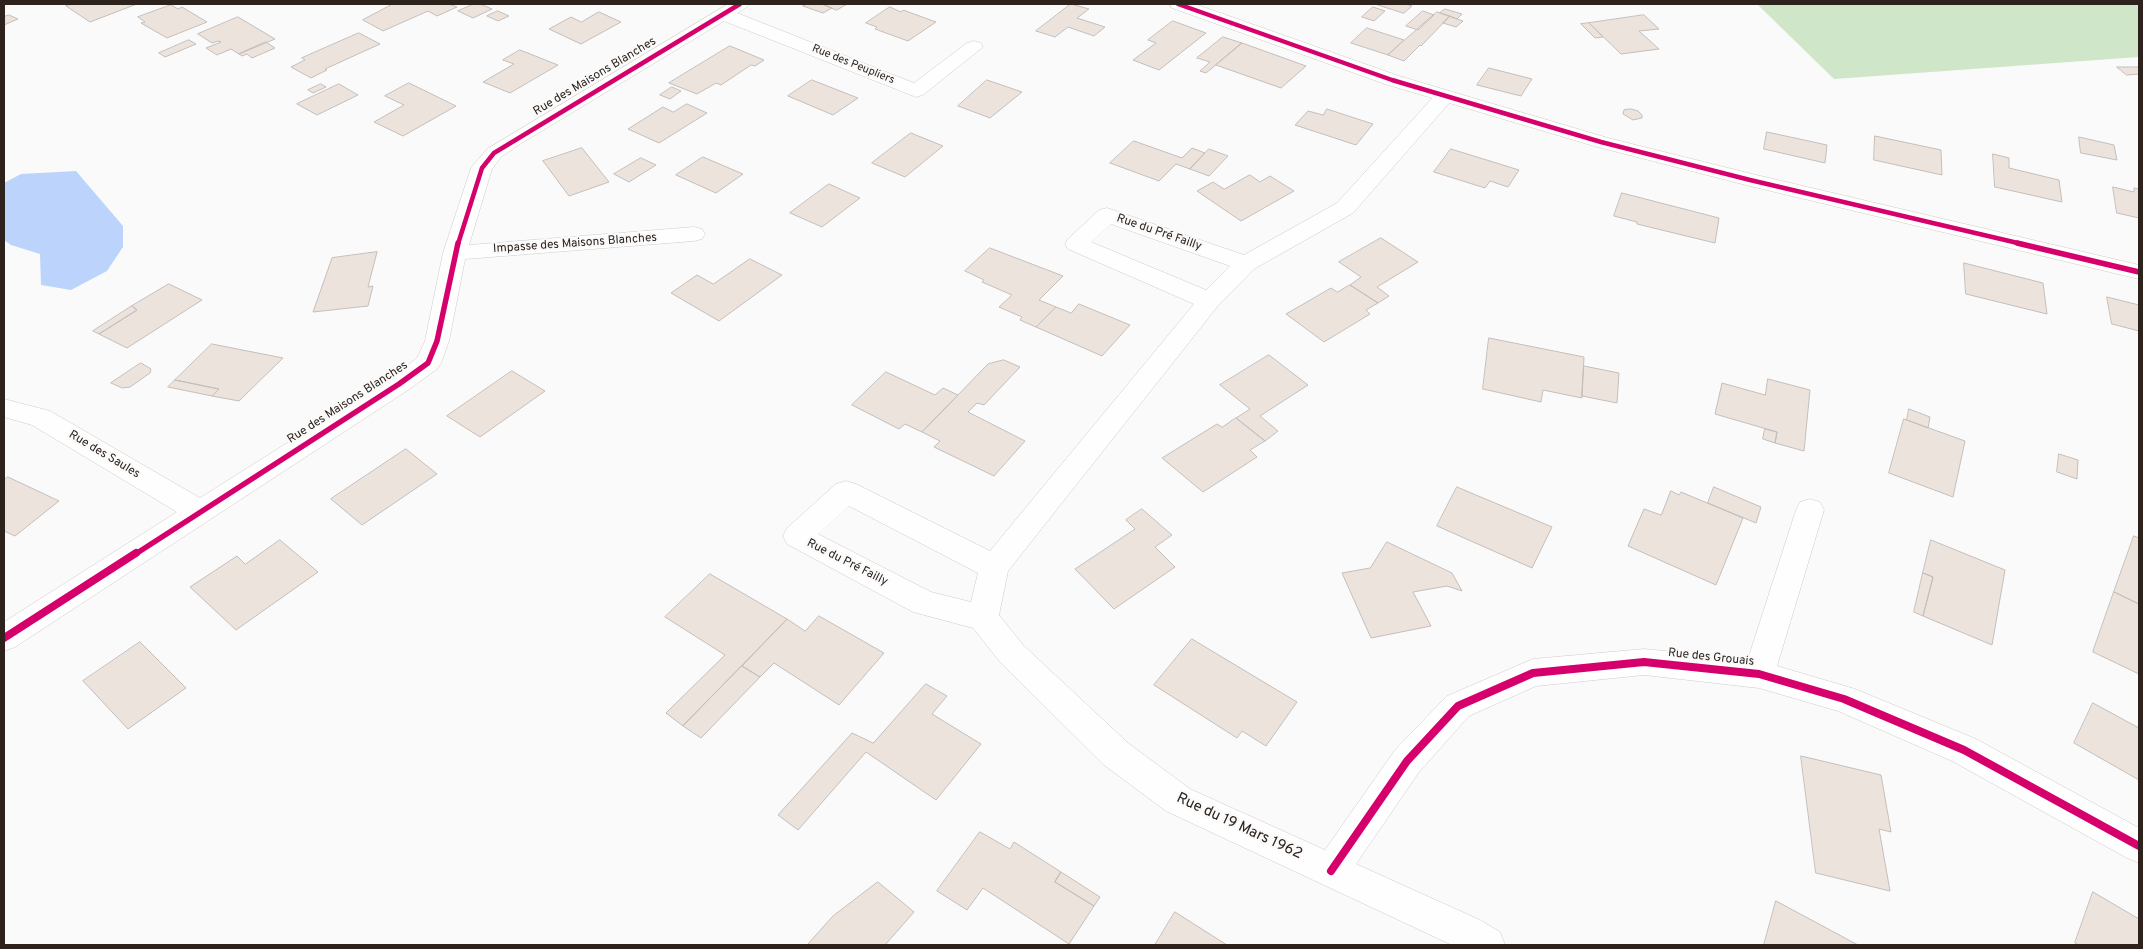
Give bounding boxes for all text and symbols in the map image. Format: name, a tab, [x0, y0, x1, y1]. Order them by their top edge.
street label: Rue des Maisons Blanches	[531, 35, 659, 119]
street label: Rue des Peupliers	[810, 42, 896, 88]
street label: Rue du Pré Failly	[1115, 212, 1203, 254]
street label: Impasse des Maisons Blanches	[493, 231, 657, 257]
street label: Rue des Maisons Blanches	[285, 359, 411, 447]
street label: Rue des Saules	[66, 428, 142, 482]
street label: Rue du Pré Failly	[804, 536, 890, 590]
street label: Rue des Grouais	[1667, 646, 1755, 670]
street label: Rue du 19 Mars 1962	[1173, 790, 1305, 864]

